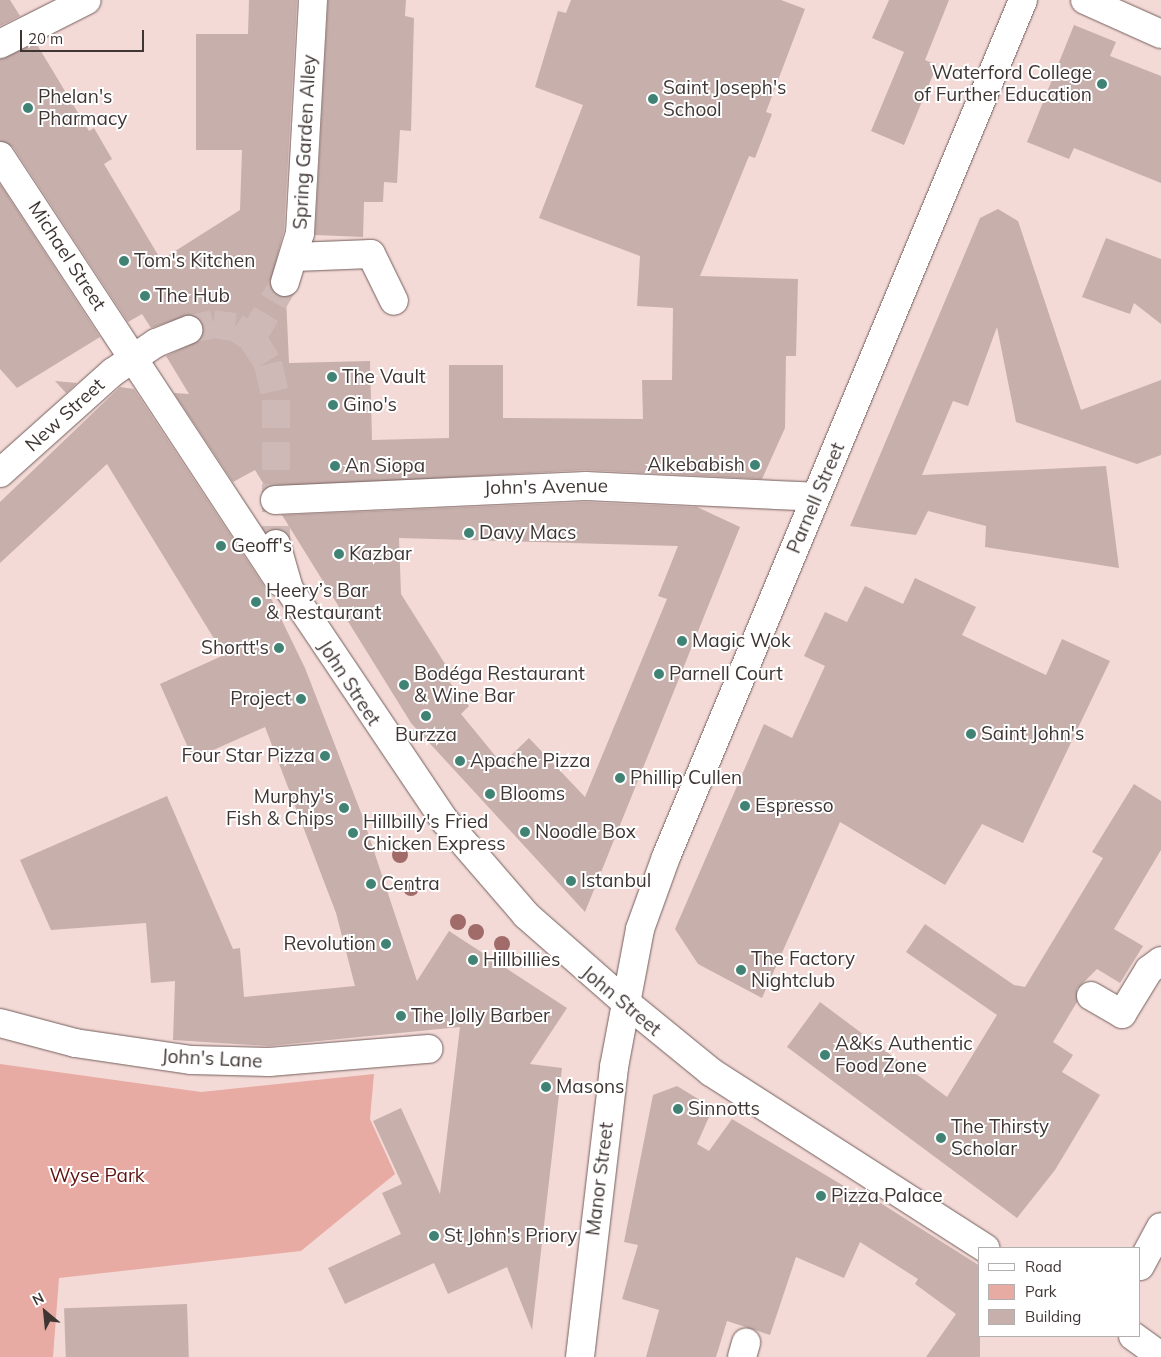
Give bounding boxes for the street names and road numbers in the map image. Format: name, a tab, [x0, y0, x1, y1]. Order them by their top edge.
street label: Spring Garden Alley	[289, 54, 321, 230]
street label: Michael Street	[23, 197, 111, 315]
street label: New Street	[21, 374, 109, 456]
street label: Parnell Street	[782, 439, 850, 557]
street label: John's Avenue	[484, 475, 608, 499]
street label: John Street	[313, 636, 385, 730]
street label: John Street	[577, 961, 665, 1041]
street label: John's Lane	[161, 1045, 263, 1073]
street label: Manor Street	[582, 1121, 618, 1237]

